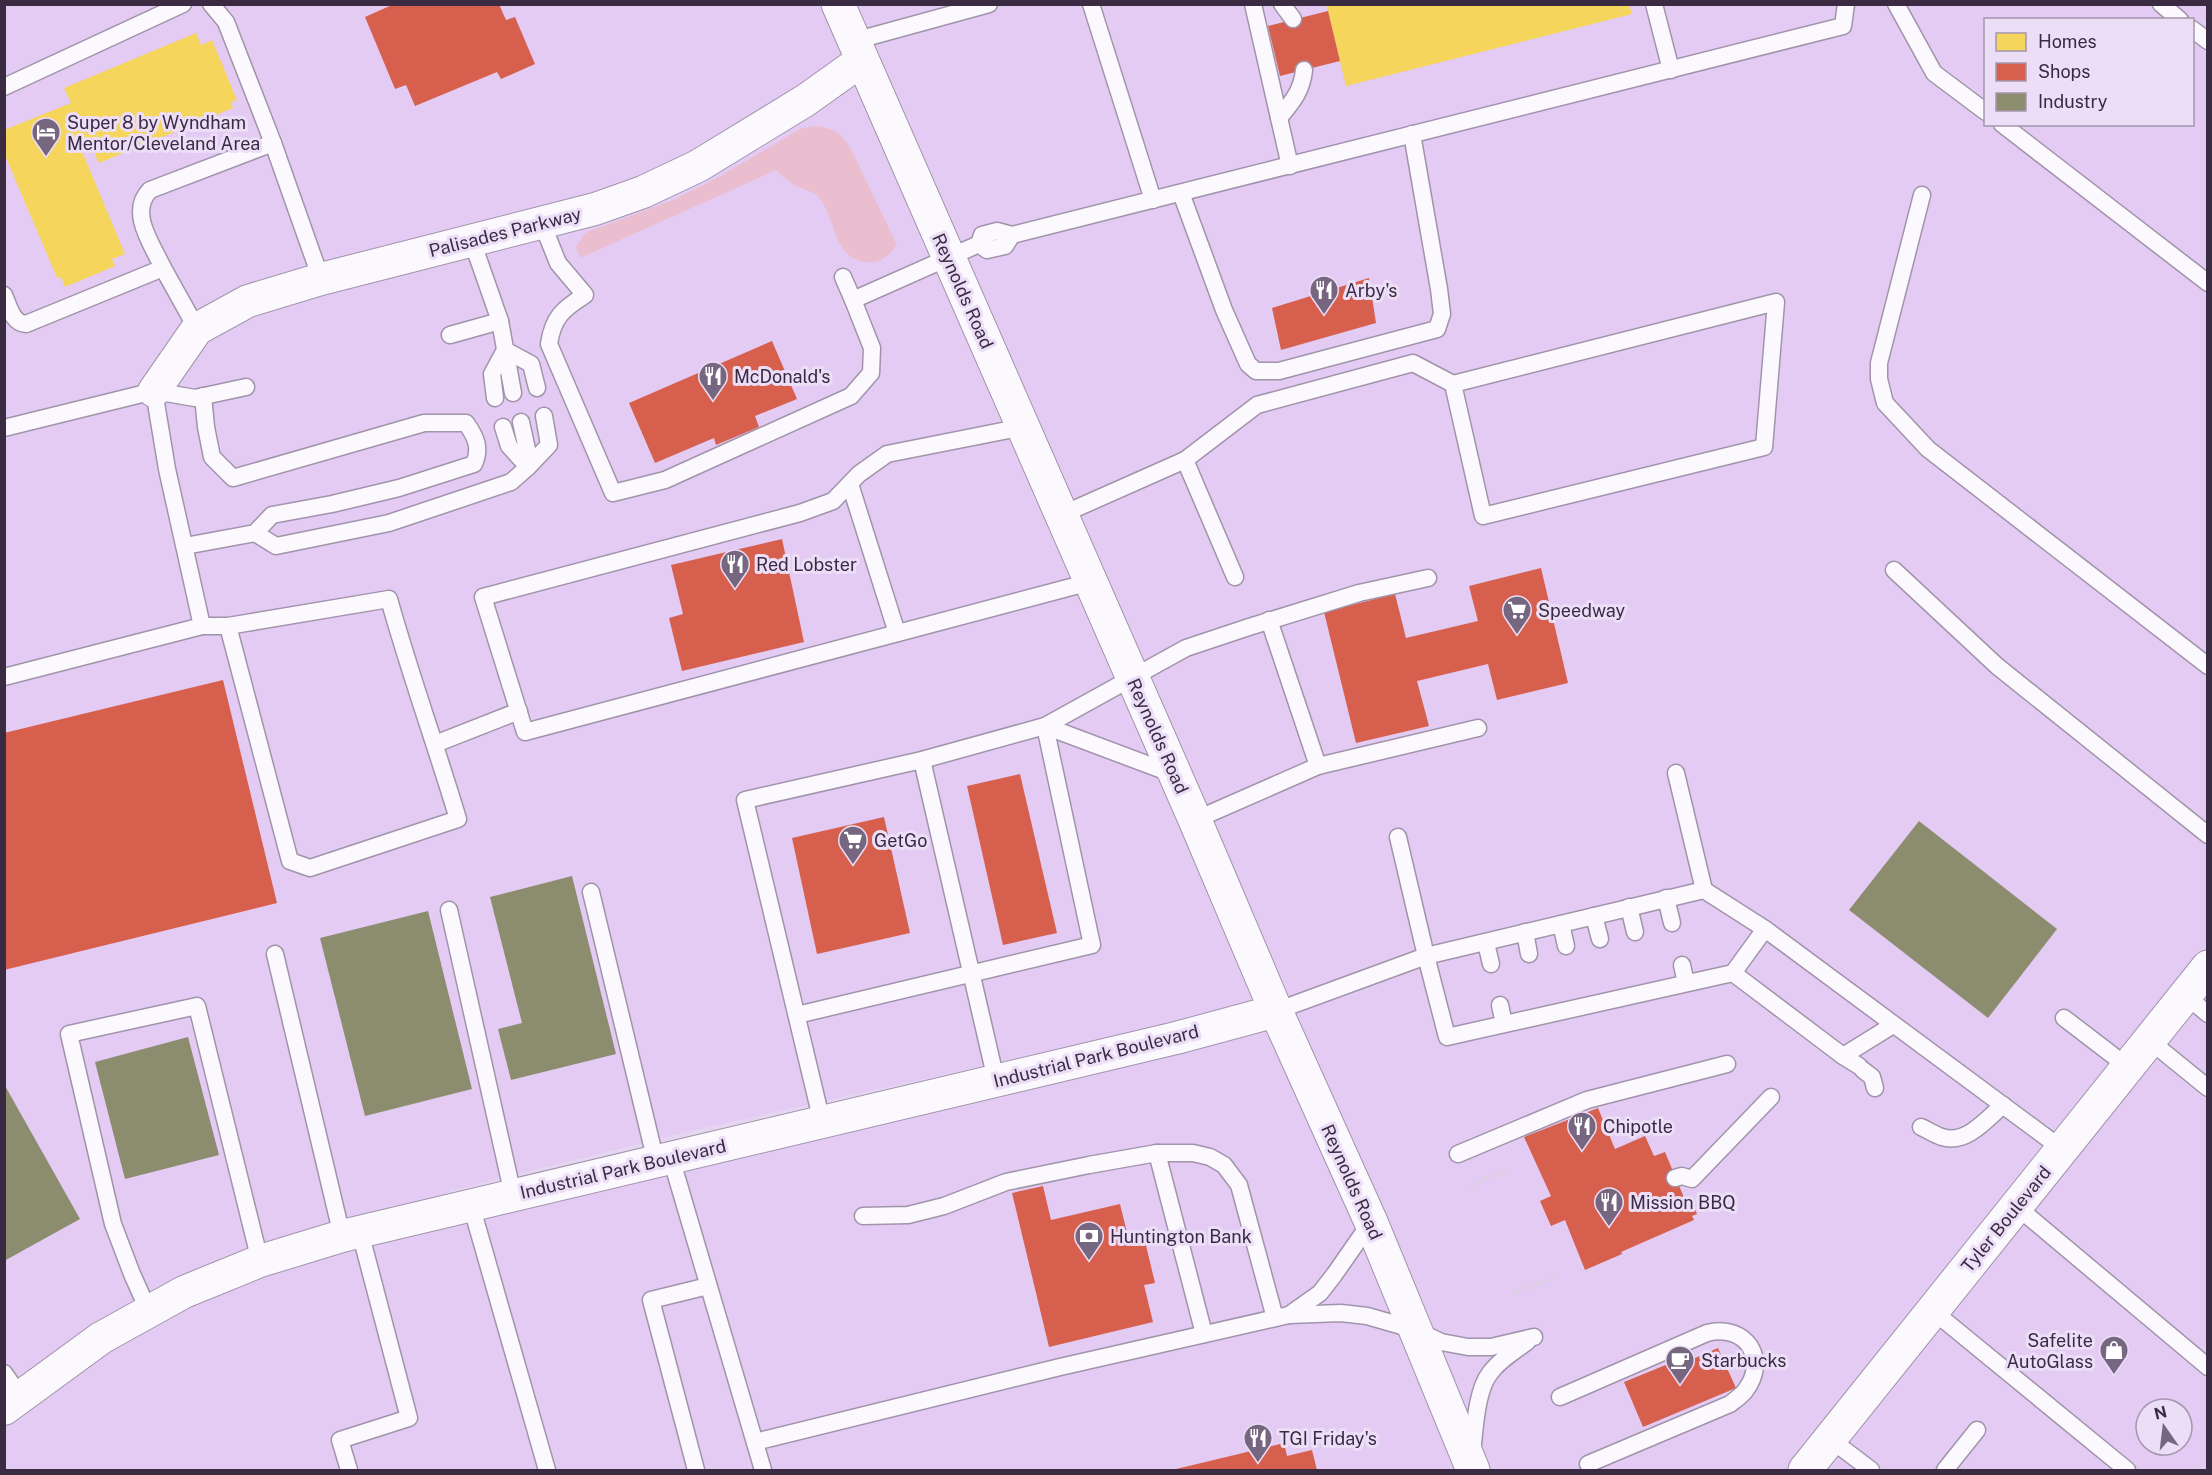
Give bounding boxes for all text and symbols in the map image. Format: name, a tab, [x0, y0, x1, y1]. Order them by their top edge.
legend	[1984, 18, 2194, 126]
text: Homes	[2038, 31, 2097, 52]
text: Shops	[2038, 61, 2090, 82]
text: Industry	[2038, 91, 2108, 112]
place label: Super 8 by Wyndham Mentor/Cleveland Area	[67, 112, 260, 154]
hotel icon: Super 8 by Wyndham Mentor/Cleveland Area	[30, 116, 62, 158]
street label: Palisades Parkway	[427, 203, 584, 261]
street label: Reynolds Road	[928, 230, 998, 352]
restaurant icon: Arby's	[1308, 274, 1340, 316]
place label: Arby's	[1345, 280, 1397, 301]
restaurant icon: McDonald's	[697, 360, 729, 402]
place label: McDonald's	[734, 366, 830, 387]
restaurant icon: Red Lobster	[719, 548, 751, 590]
place label: Red Lobster	[756, 554, 857, 575]
supermarket icon: Speedway	[1501, 594, 1533, 636]
place label: Speedway	[1538, 600, 1625, 621]
street label: Reynolds Road	[1123, 675, 1193, 797]
supermarket icon: GetGo	[837, 824, 869, 866]
place label: GetGo	[874, 830, 927, 851]
street label: Industrial Park Boulevard	[991, 1020, 1201, 1092]
restaurant icon: Chipotle	[1566, 1110, 1598, 1152]
place label: Chipotle	[1603, 1116, 1673, 1137]
street label: Reynolds Road	[1317, 1121, 1387, 1243]
street label: Industrial Park Boulevard	[518, 1135, 728, 1203]
street label: Tyler Boulevard	[1957, 1162, 2055, 1276]
restaurant icon: Mission BBQ	[1593, 1186, 1625, 1228]
place label: Mission BBQ	[1630, 1192, 1736, 1213]
bank icon: Huntington Bank	[1073, 1220, 1105, 1262]
place label: Huntington Bank	[1110, 1226, 1252, 1247]
place label: Safelite AutoGlass	[2006, 1330, 2093, 1372]
shop icon: Safelite AutoGlass	[2098, 1334, 2130, 1376]
cafe icon: Starbucks	[1664, 1344, 1696, 1386]
place label: Starbucks	[1701, 1350, 1786, 1371]
north arrow	[2134, 1397, 2194, 1457]
text: N	[2152, 1402, 2169, 1424]
restaurant icon: TGI Friday's	[1242, 1422, 1274, 1464]
place label: TGI Friday's	[1279, 1428, 1377, 1449]

